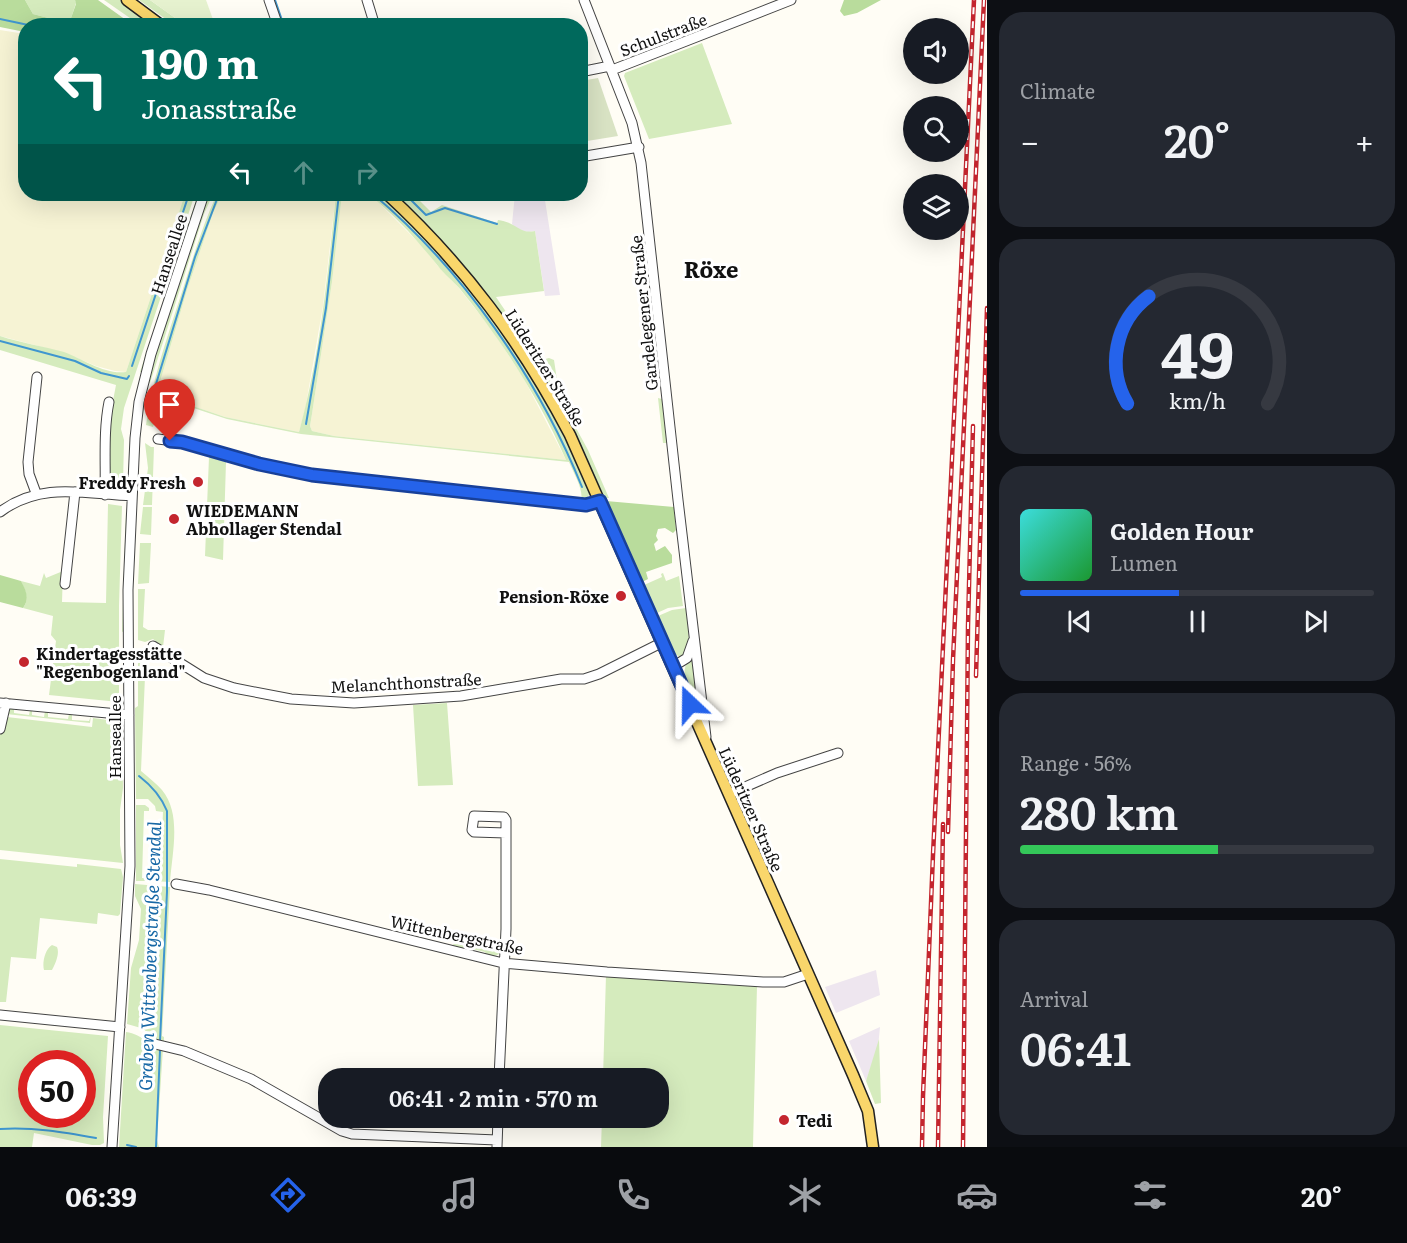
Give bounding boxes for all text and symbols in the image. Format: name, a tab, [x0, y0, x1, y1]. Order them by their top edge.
street label: Schulstraße	[616, 6, 710, 62]
map controls	[903, 18, 969, 240]
button: sound	[903, 18, 969, 84]
text: 190 m	[141, 30, 259, 92]
icon: left	[42, 42, 120, 120]
text: Climate	[1020, 75, 1095, 105]
text: Jonasstraße	[141, 87, 297, 127]
button: search	[903, 96, 969, 162]
text: 20°	[1164, 105, 1230, 172]
text: −	[1020, 115, 1039, 164]
text: +	[1355, 115, 1374, 164]
icon: left	[224, 156, 257, 189]
icon: ahead	[287, 156, 320, 189]
icon: right	[350, 156, 383, 189]
button: layers	[903, 174, 969, 240]
street label: Hanseallee	[144, 211, 192, 297]
street label: Gardelegener Straße	[623, 234, 663, 392]
district label: Röxe	[684, 252, 738, 285]
street label: Lüderitzer Straße	[500, 304, 592, 430]
text: 49	[1160, 305, 1234, 397]
pin	[144, 379, 195, 441]
text: km/h	[1168, 384, 1226, 416]
icon: arrive	[153, 388, 186, 421]
place label: Freddy Fresh	[78, 470, 186, 494]
marker: Freddy Fresh	[191, 475, 205, 489]
place label: WIEDEMANN Abhollager Stendal	[186, 498, 342, 540]
marker: WIEDEMANN Abhollager Stendal	[167, 512, 181, 526]
text: Golden Hour	[1110, 514, 1253, 547]
text: Lumen	[1110, 547, 1178, 577]
place label: Pension-Röxe	[499, 584, 609, 608]
marker: Pension-Röxe	[614, 589, 628, 603]
icon: previous	[1063, 605, 1096, 638]
icon: pause	[1181, 605, 1214, 638]
icon: next	[1299, 605, 1332, 638]
place label: Kindertagesstätte "Regenbogenland"	[36, 641, 185, 683]
marker: Kindertagesstätte "Regenbogenland"	[17, 655, 31, 669]
street label: Melanchthonstraße	[330, 666, 482, 698]
position arrow	[658, 672, 722, 736]
street label: Hanseallee	[102, 695, 126, 779]
street label: Lüderitzer Straße	[714, 743, 790, 875]
text: Range · 56%	[1020, 747, 1132, 777]
text: 280 km	[1020, 777, 1179, 844]
water label: Graben Wittenbergstraße Stendal	[131, 820, 167, 1091]
street label: Wittenbergstraße	[388, 908, 526, 960]
text: Arrival	[1020, 983, 1088, 1013]
text: 06:41	[1020, 1013, 1131, 1080]
speed limit sign: 50	[18, 1050, 96, 1128]
text: 06:41 · 2 min · 570 m	[389, 1081, 598, 1114]
place label: Tedi	[796, 1108, 833, 1132]
marker: Tedi	[777, 1113, 791, 1127]
icon: directions	[267, 1174, 309, 1216]
icon: music	[439, 1174, 481, 1216]
icon: phone	[612, 1174, 654, 1216]
icon: climate	[784, 1174, 826, 1216]
icon: car	[956, 1174, 998, 1216]
icon: filters	[1129, 1174, 1171, 1216]
text: 06:39	[65, 1175, 137, 1215]
text: 20°	[1301, 1175, 1342, 1215]

